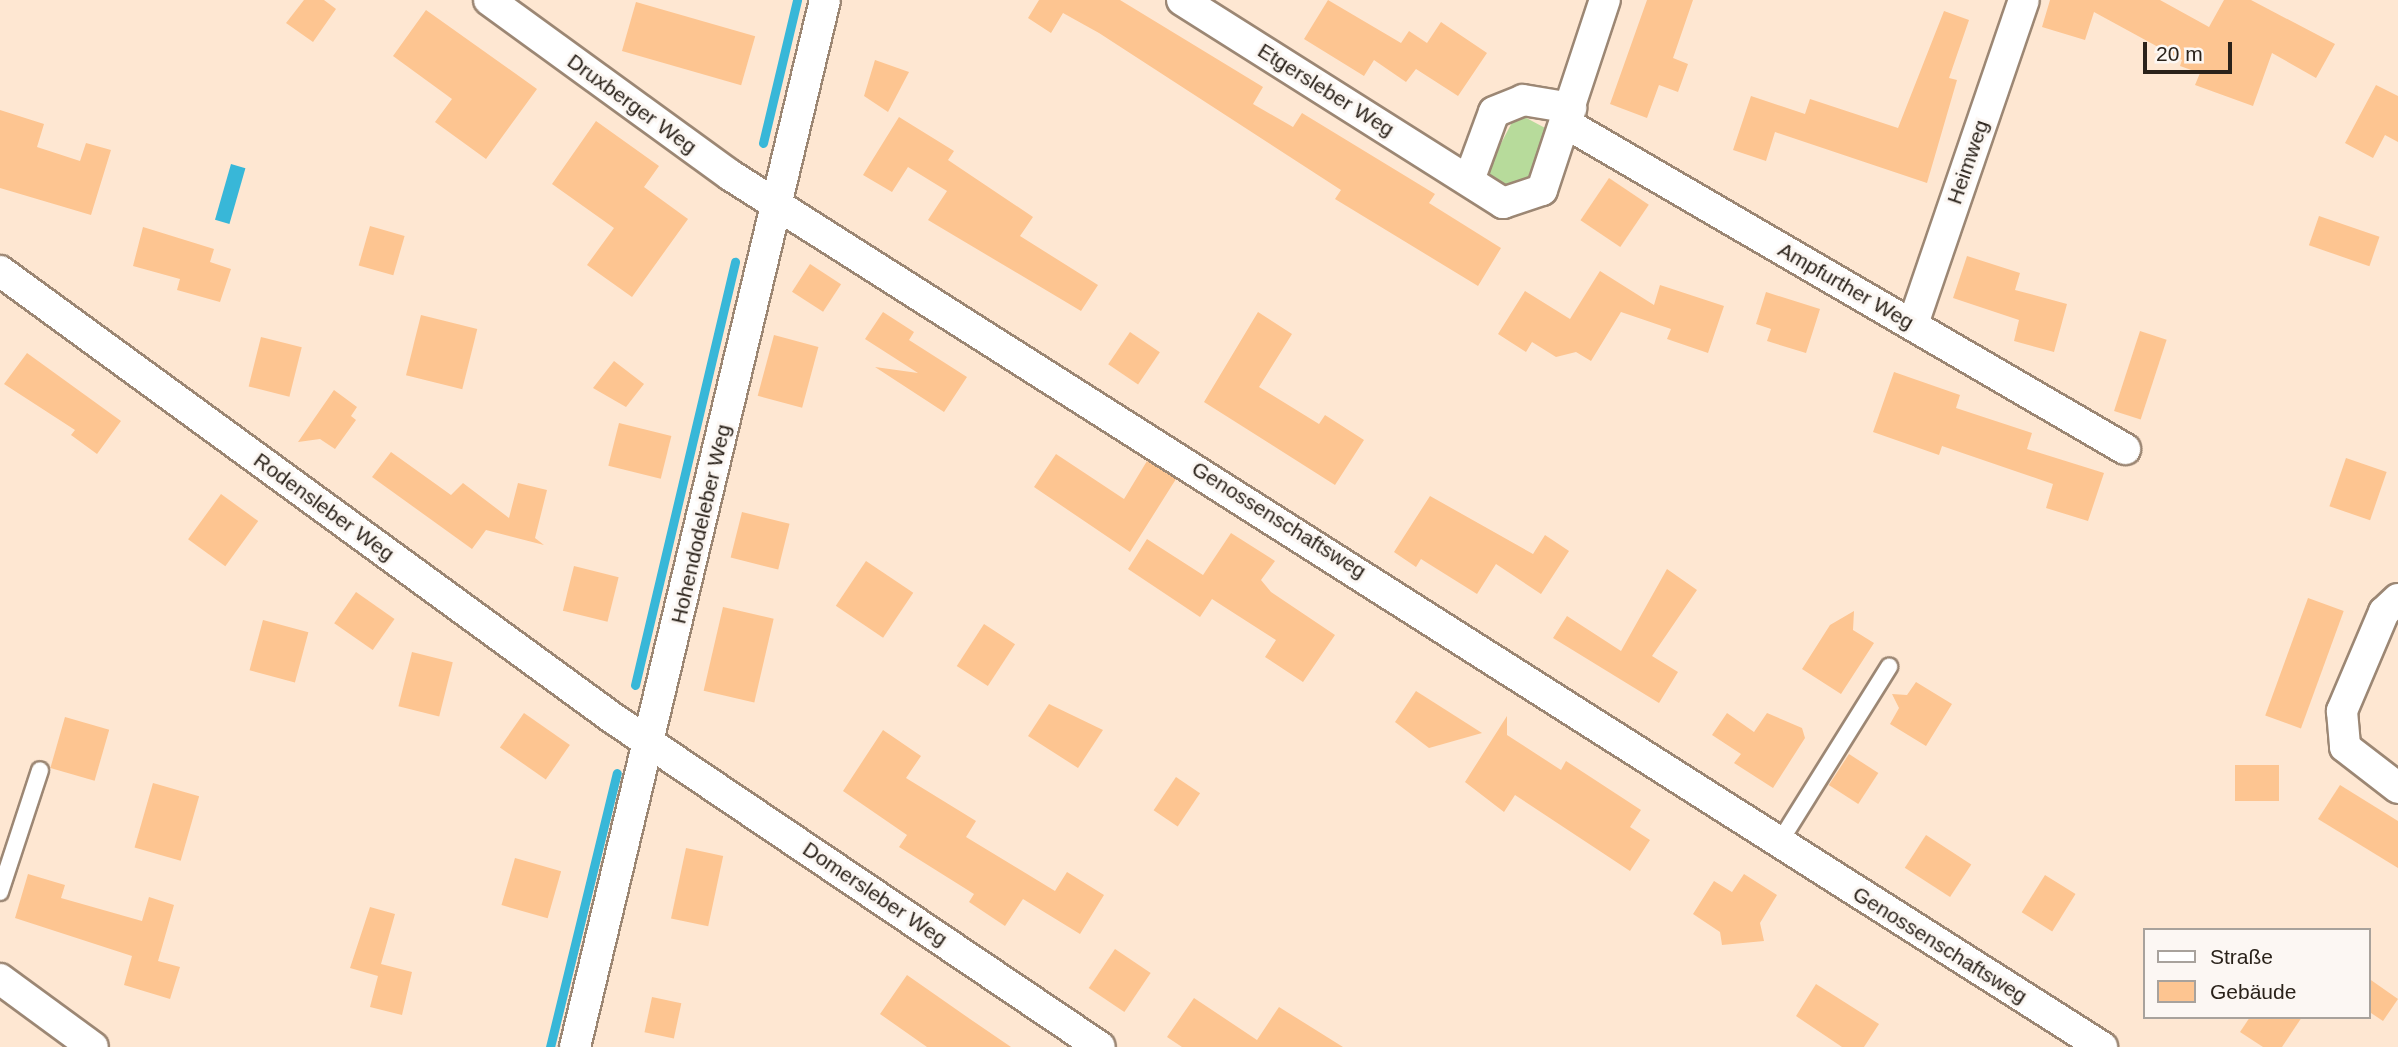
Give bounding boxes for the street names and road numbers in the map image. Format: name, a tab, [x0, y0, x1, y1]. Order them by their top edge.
street label: Etgersleber Weg	[1253, 38, 1399, 142]
street label: Druxberger Weg	[562, 49, 702, 159]
street label: Heimweg	[1942, 117, 1994, 207]
street label: Ampfurther Weg	[1774, 237, 1918, 335]
street label: Hohendodeleber Weg	[666, 422, 736, 626]
street label: Rodensleber Weg	[249, 448, 399, 566]
street label: Genossenschaftsweg	[1187, 456, 1371, 584]
street label: Domersleber Weg	[798, 836, 952, 952]
street label: Genossenschaftsweg	[1848, 881, 2032, 1009]

